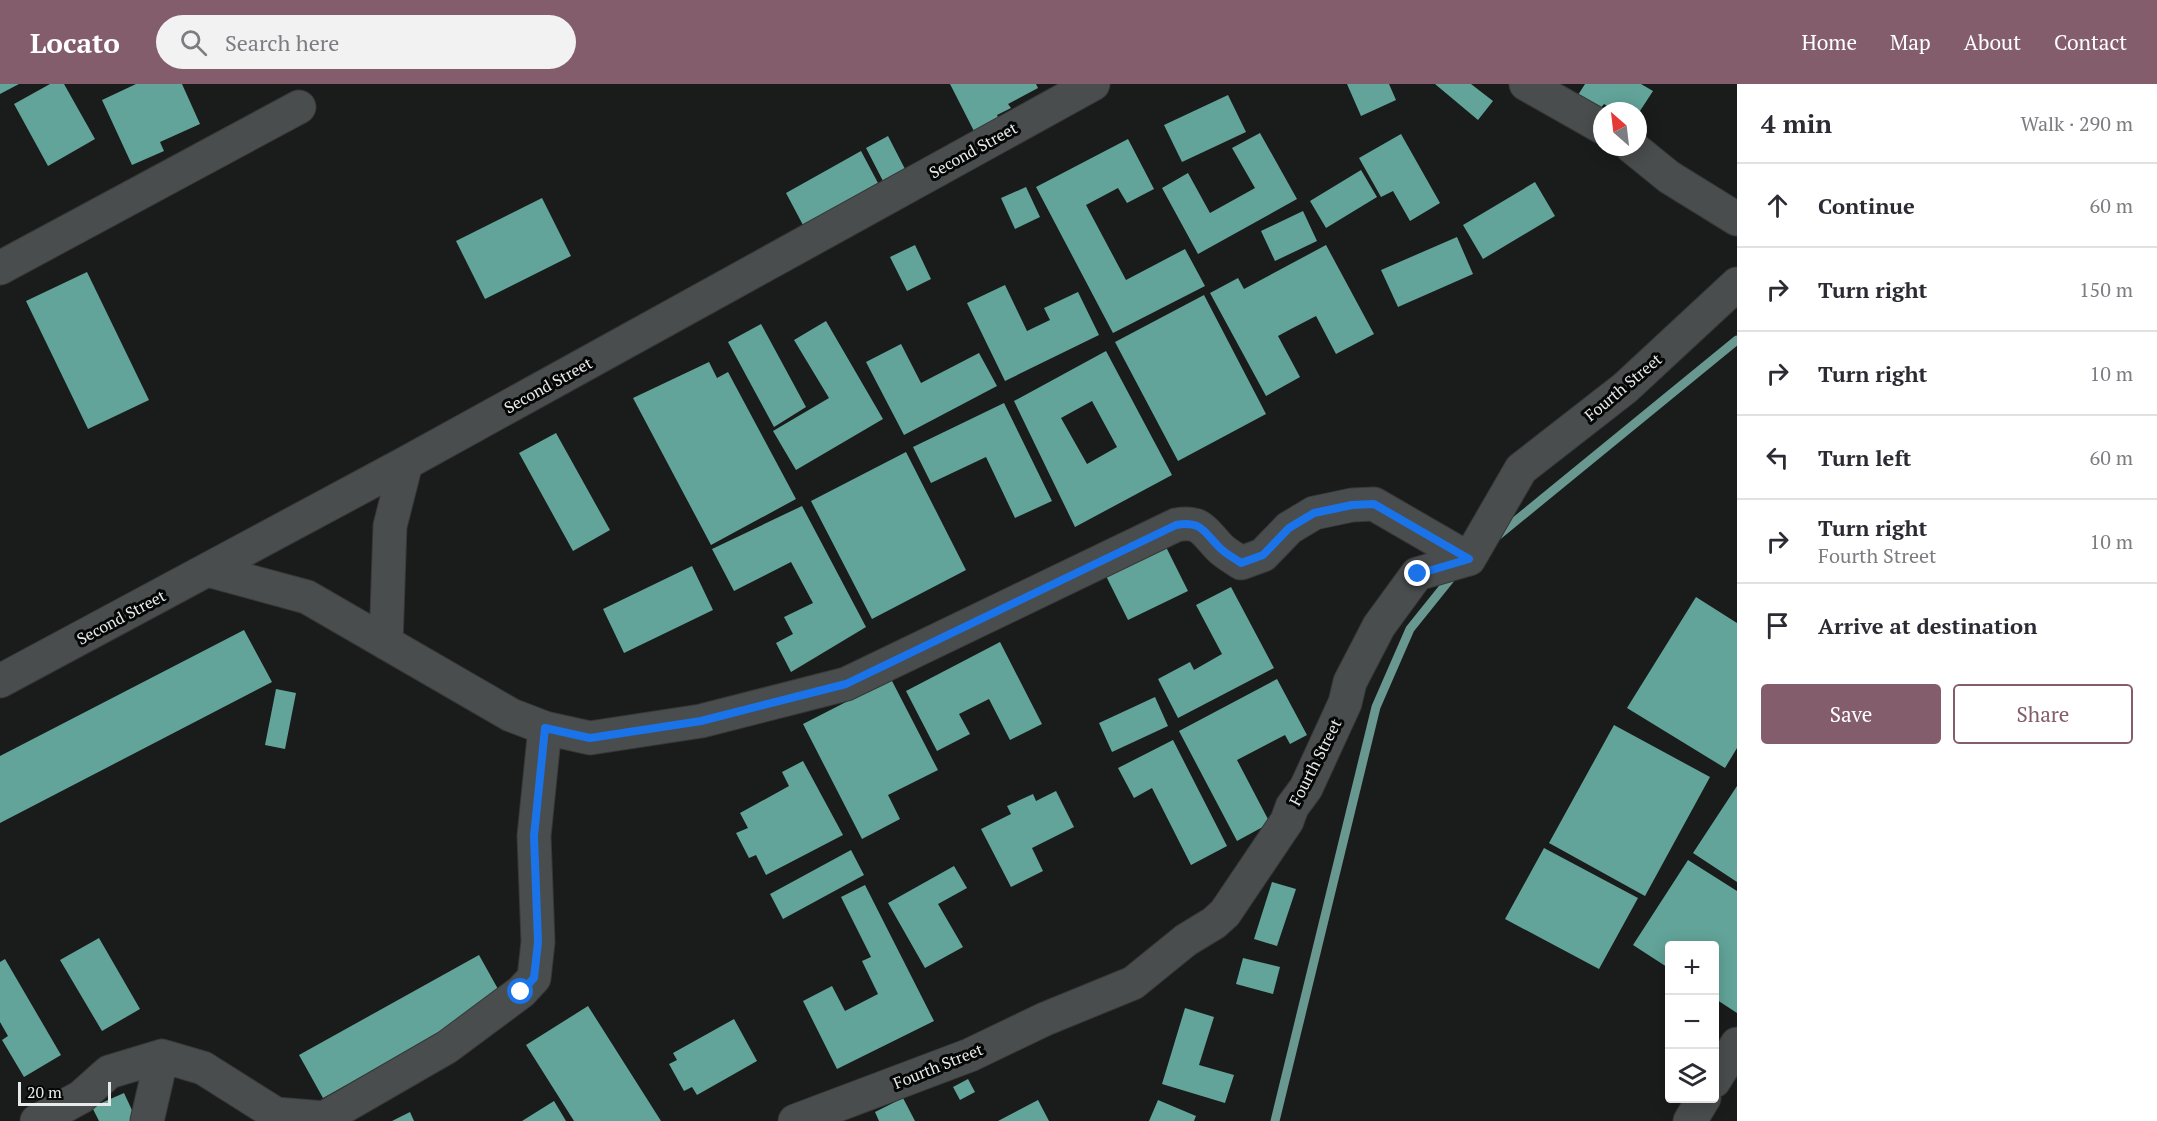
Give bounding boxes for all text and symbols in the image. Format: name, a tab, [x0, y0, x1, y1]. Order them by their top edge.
search box	[156, 15, 576, 69]
text: Locato	[30, 24, 120, 61]
icon: search	[177, 26, 210, 59]
text: Search here	[225, 28, 339, 57]
text: Home	[1801, 28, 1857, 56]
text: Map	[1890, 28, 1931, 56]
text: About	[1964, 28, 2021, 56]
text: Contact	[2054, 28, 2127, 56]
north arrow	[1593, 102, 1647, 156]
text: 4 min	[1761, 106, 1832, 140]
text: Walk · 290 m	[2021, 110, 2133, 137]
street label: Second Street	[925, 117, 1021, 183]
icon: ahead	[1761, 189, 1794, 222]
text: Continue	[1818, 191, 1915, 220]
text: 60 m	[2090, 192, 2133, 219]
icon: right	[1761, 273, 1794, 306]
text: Turn right	[1818, 275, 1927, 304]
text: 150 m	[2079, 276, 2133, 303]
street label: Fourth Street	[1580, 348, 1666, 426]
street label: Second Street	[500, 352, 596, 418]
icon: right	[1761, 357, 1794, 390]
text: Turn right	[1818, 359, 1927, 388]
text: 10 m	[2090, 360, 2133, 387]
icon: left	[1761, 441, 1794, 474]
text: Turn left	[1818, 443, 1911, 472]
text: 60 m	[2090, 444, 2133, 471]
text: Turn right	[1818, 513, 1927, 542]
icon: right	[1761, 525, 1794, 558]
text: 10 m	[2090, 528, 2133, 555]
text: Fourth Street	[1818, 542, 1936, 569]
route end	[1404, 560, 1430, 586]
street label: Second Street	[73, 584, 169, 650]
icon: arrive	[1761, 609, 1794, 642]
text: Arrive at destination	[1818, 611, 2037, 640]
button: Save	[1761, 684, 1941, 744]
button: Share	[1953, 684, 2133, 744]
street label: Fourth Street	[1284, 715, 1346, 809]
map controls	[1665, 941, 1719, 1103]
button: +	[1665, 941, 1719, 995]
route start	[507, 978, 533, 1004]
button: −	[1665, 995, 1719, 1049]
street label: Fourth Street	[890, 1038, 986, 1094]
button: layers	[1665, 1049, 1719, 1103]
scale bar	[18, 1079, 111, 1106]
text: 20 m	[27, 1081, 62, 1103]

